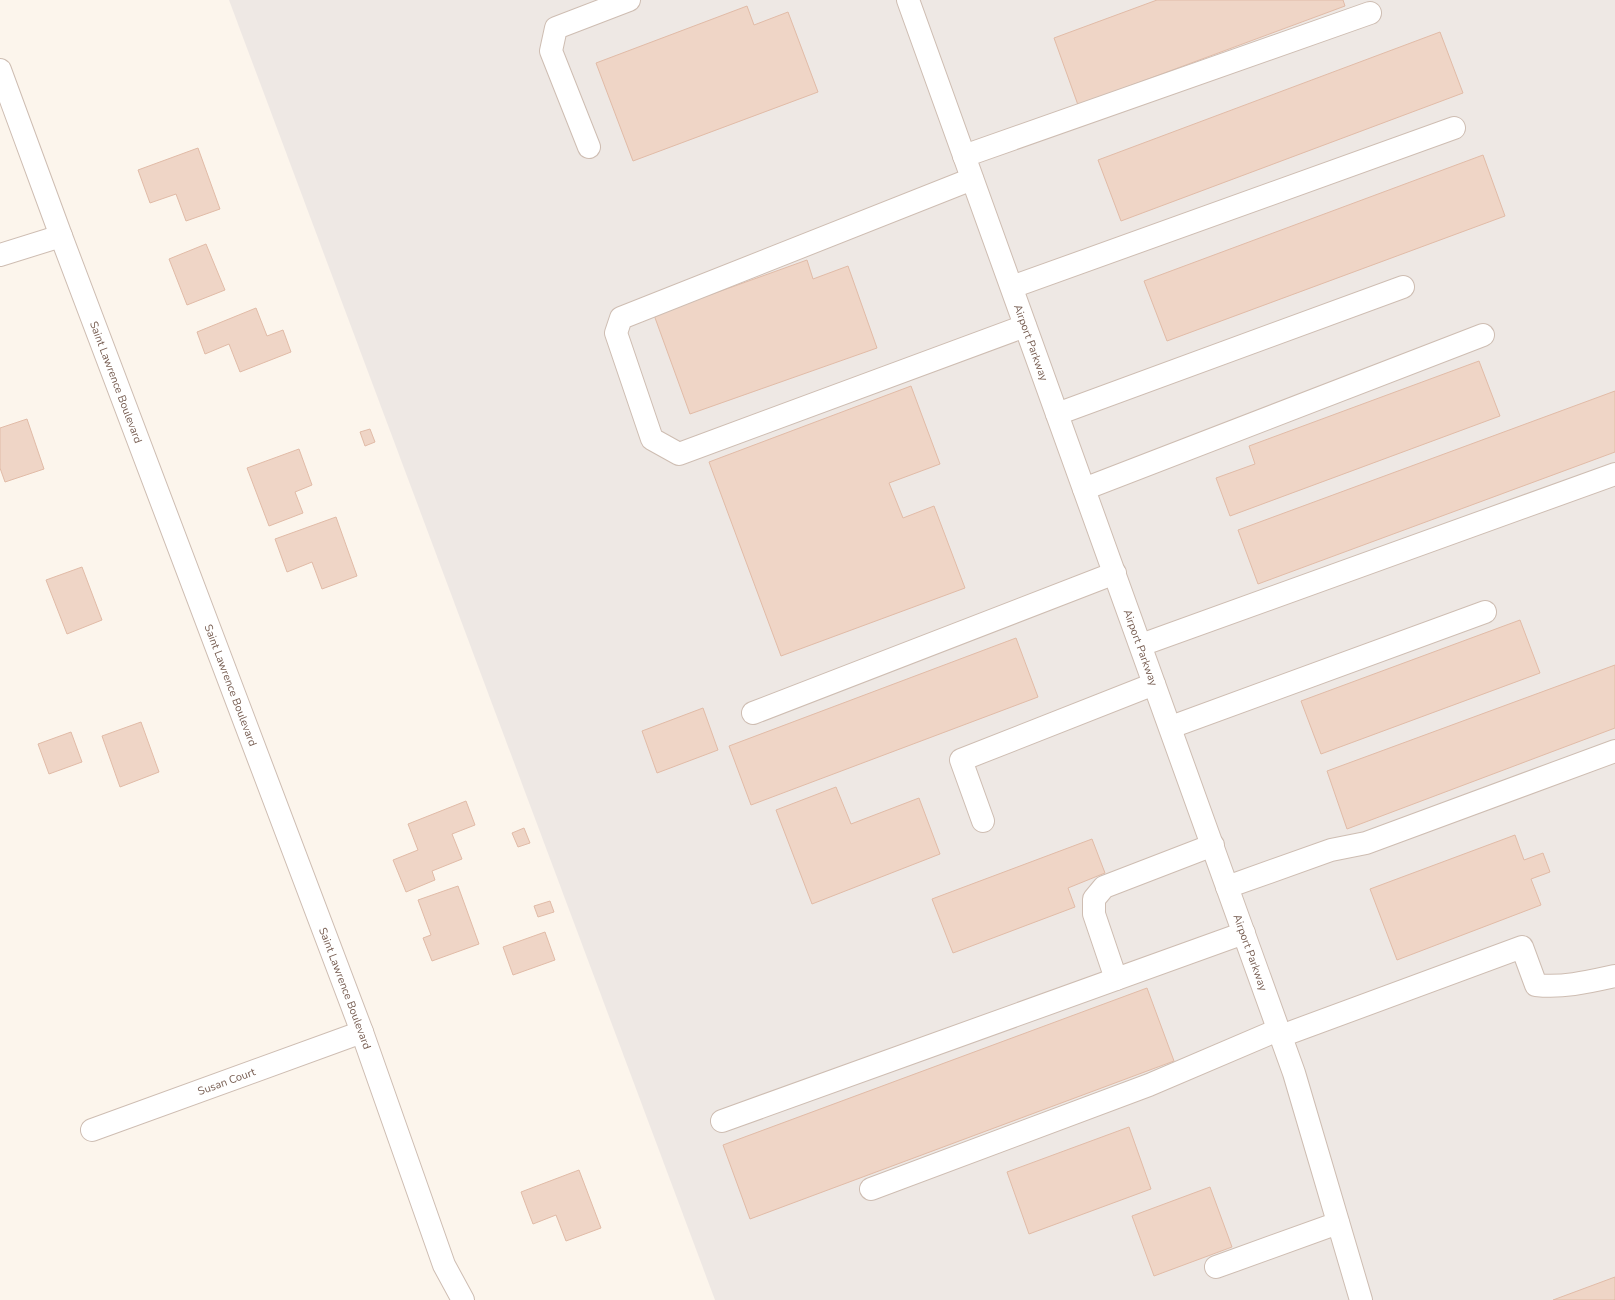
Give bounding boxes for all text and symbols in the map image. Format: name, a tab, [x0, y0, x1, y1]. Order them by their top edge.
street label: Airport Parkway	[1010, 302, 1052, 383]
street label: Saint Lawrence Boulevard	[86, 319, 146, 445]
street label: Airport Parkway	[1120, 607, 1161, 688]
street label: Saint Lawrence Boulevard	[200, 622, 260, 748]
street label: Airport Parkway	[1229, 912, 1271, 993]
street label: Saint Lawrence Boulevard	[315, 925, 374, 1051]
street label: Susan Court	[196, 1064, 258, 1099]

